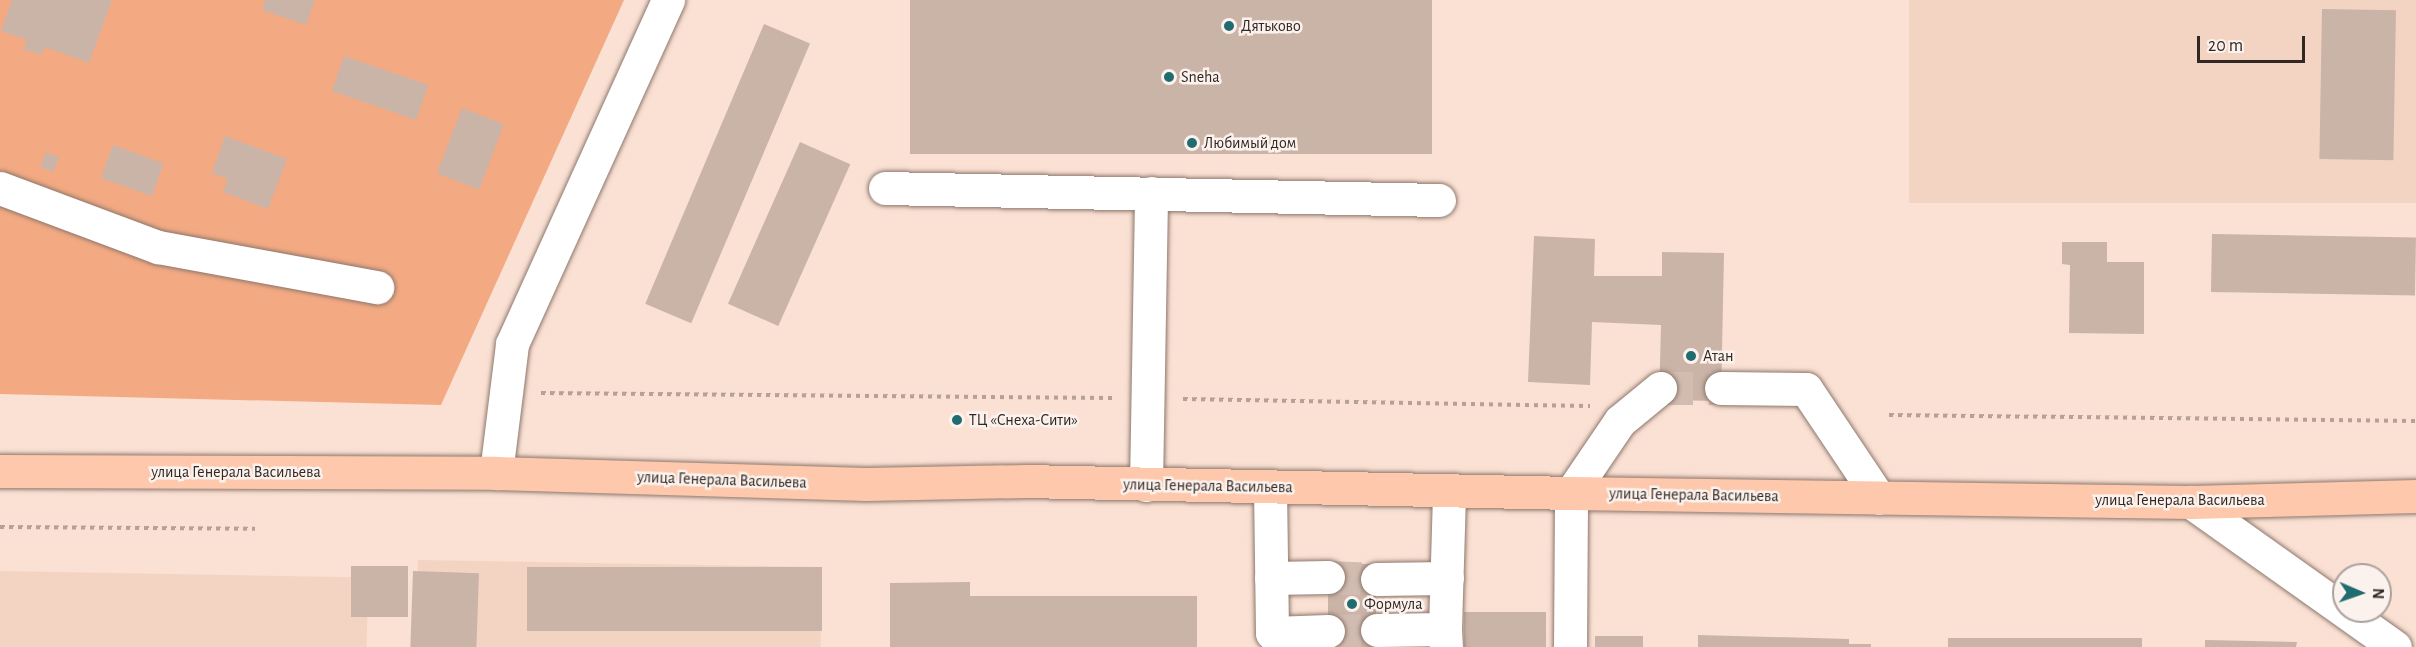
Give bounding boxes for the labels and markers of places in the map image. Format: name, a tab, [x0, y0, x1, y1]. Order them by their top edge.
place label: Дятьково	[1241, 16, 1301, 36]
marker: Дятьково	[1222, 19, 1236, 33]
place label: Sneha	[1181, 67, 1220, 87]
marker: Sneha	[1162, 70, 1176, 84]
place label: Любимый дом	[1204, 133, 1296, 153]
marker: Любимый дом	[1185, 136, 1199, 150]
place label: Атан	[1703, 346, 1733, 366]
marker: Атан	[1684, 349, 1698, 363]
place label: ТЦ «Снеха-Сити»	[969, 410, 1078, 430]
marker: ТЦ «Снеха-Сити»	[950, 413, 964, 427]
place label: Формула	[1364, 594, 1423, 614]
marker: Формула	[1345, 597, 1359, 611]

